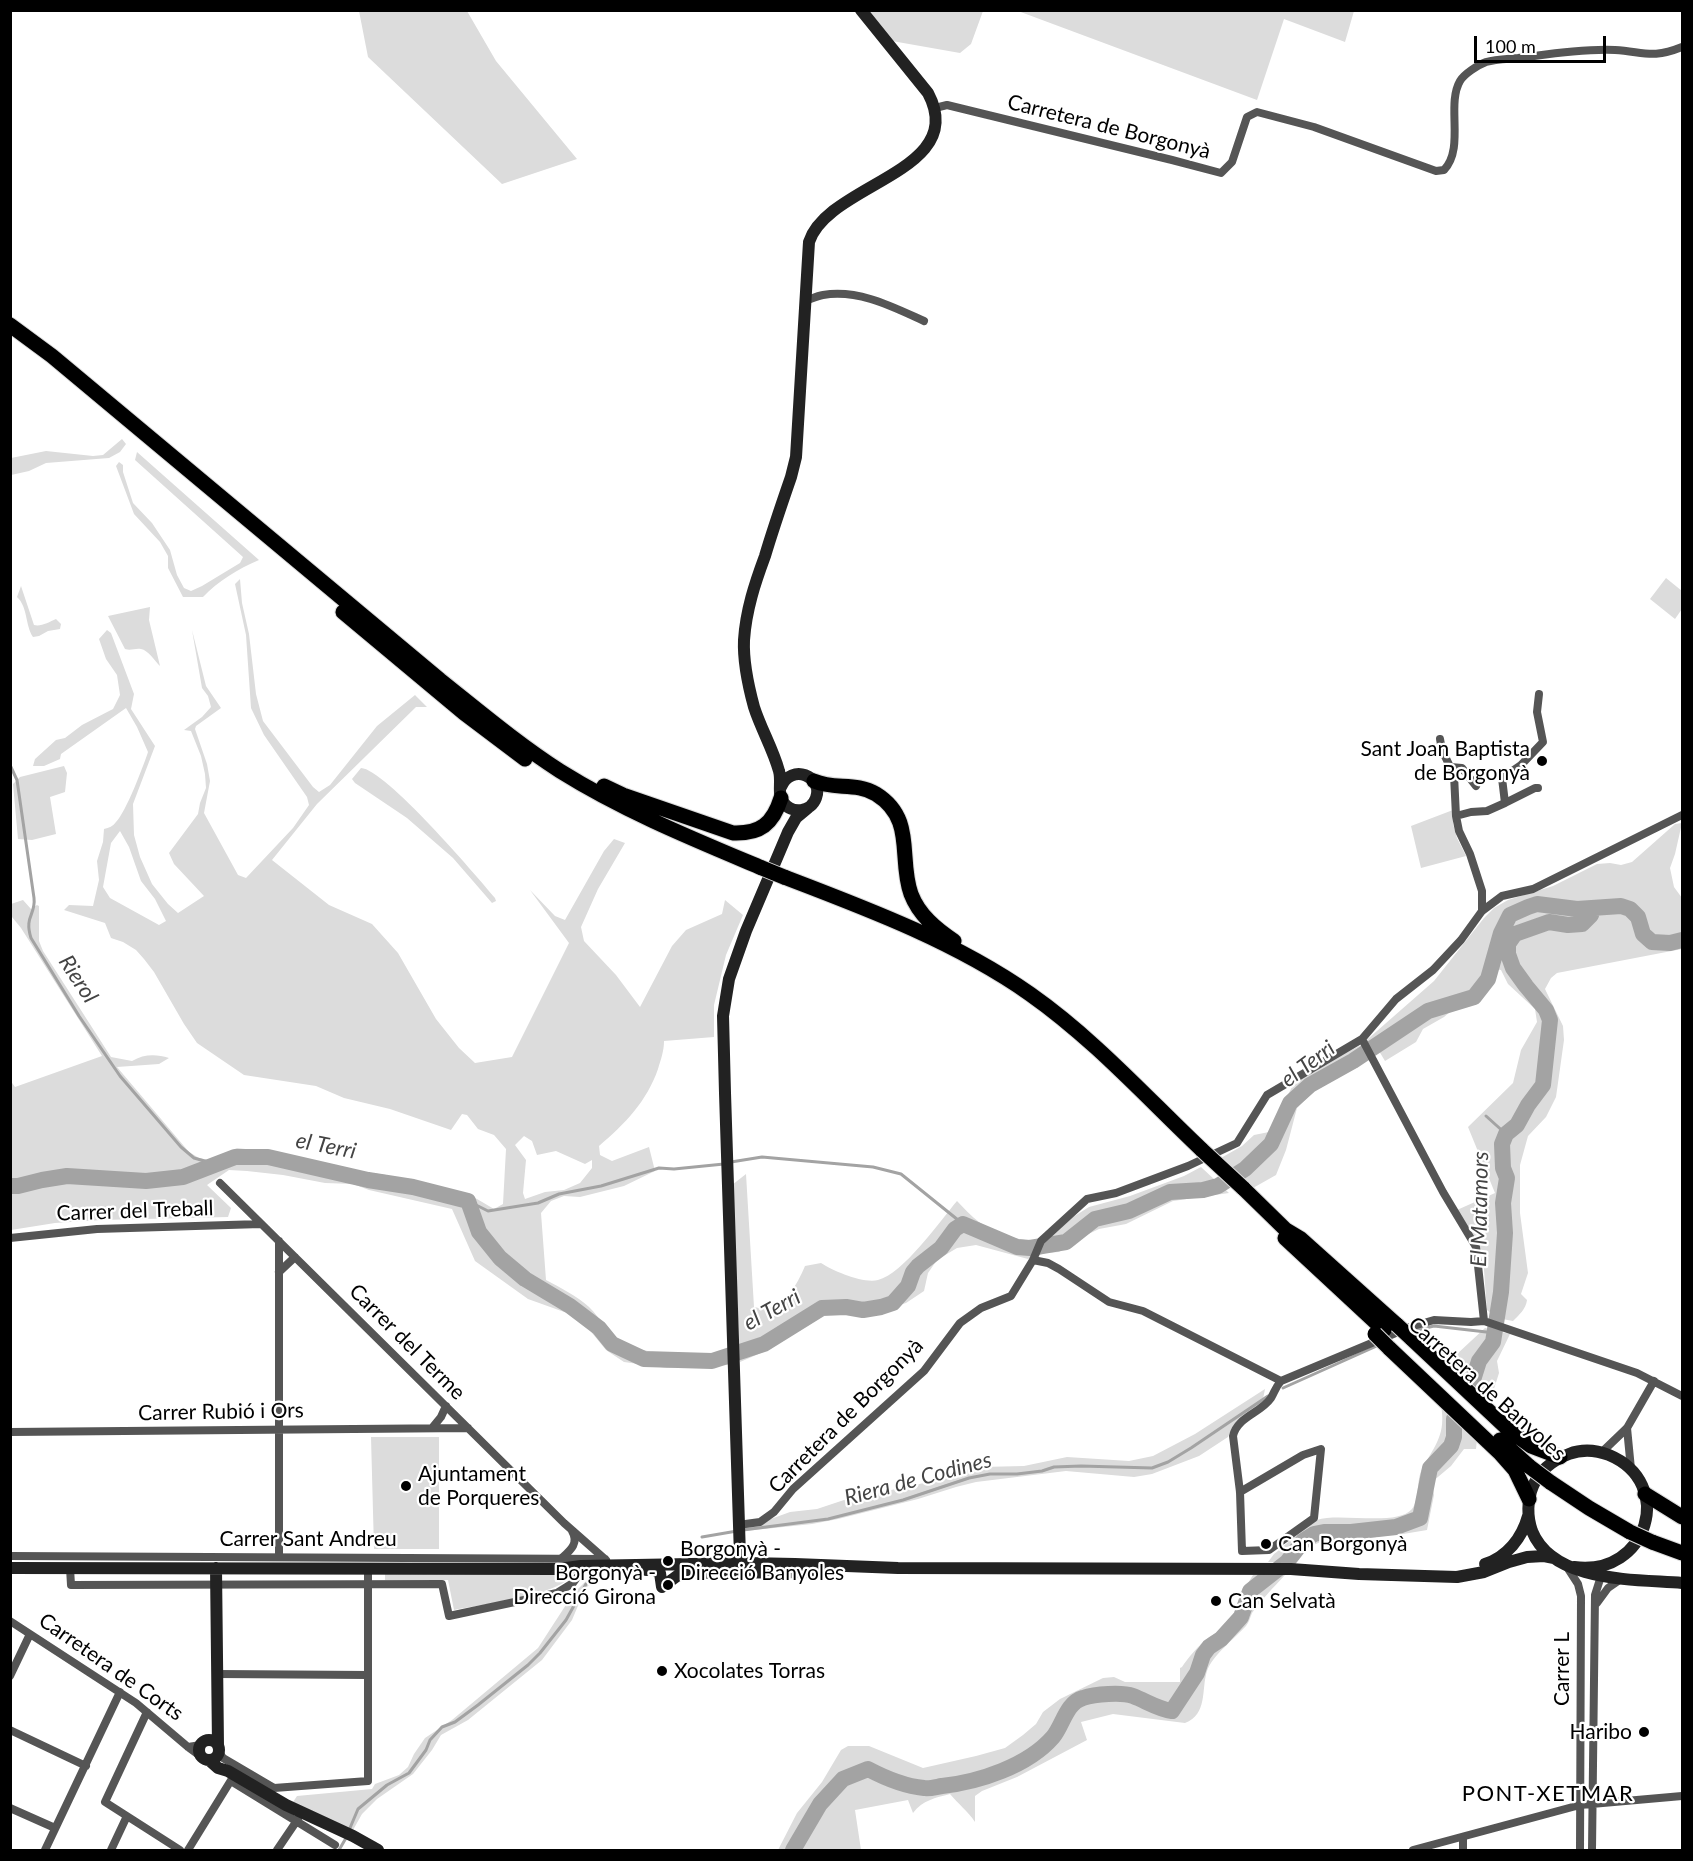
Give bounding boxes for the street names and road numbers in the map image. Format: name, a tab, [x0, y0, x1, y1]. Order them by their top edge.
street label: Carretera de Borgonyà	[1005, 90, 1213, 164]
street label: Carrer del Treball	[56, 1196, 214, 1226]
street label: Carrer del Terme	[344, 1279, 470, 1405]
street label: Carretera de Banyoles	[1403, 1312, 1571, 1466]
street label: Carretera de Borgonyà	[763, 1333, 929, 1499]
street label: Carrer Rubió i Ors	[138, 1398, 304, 1426]
street label: Carrer Sant Andreu	[219, 1526, 397, 1552]
street label: Carretera de Corts	[34, 1608, 188, 1726]
street label: Carrer L	[1549, 1632, 1575, 1706]

